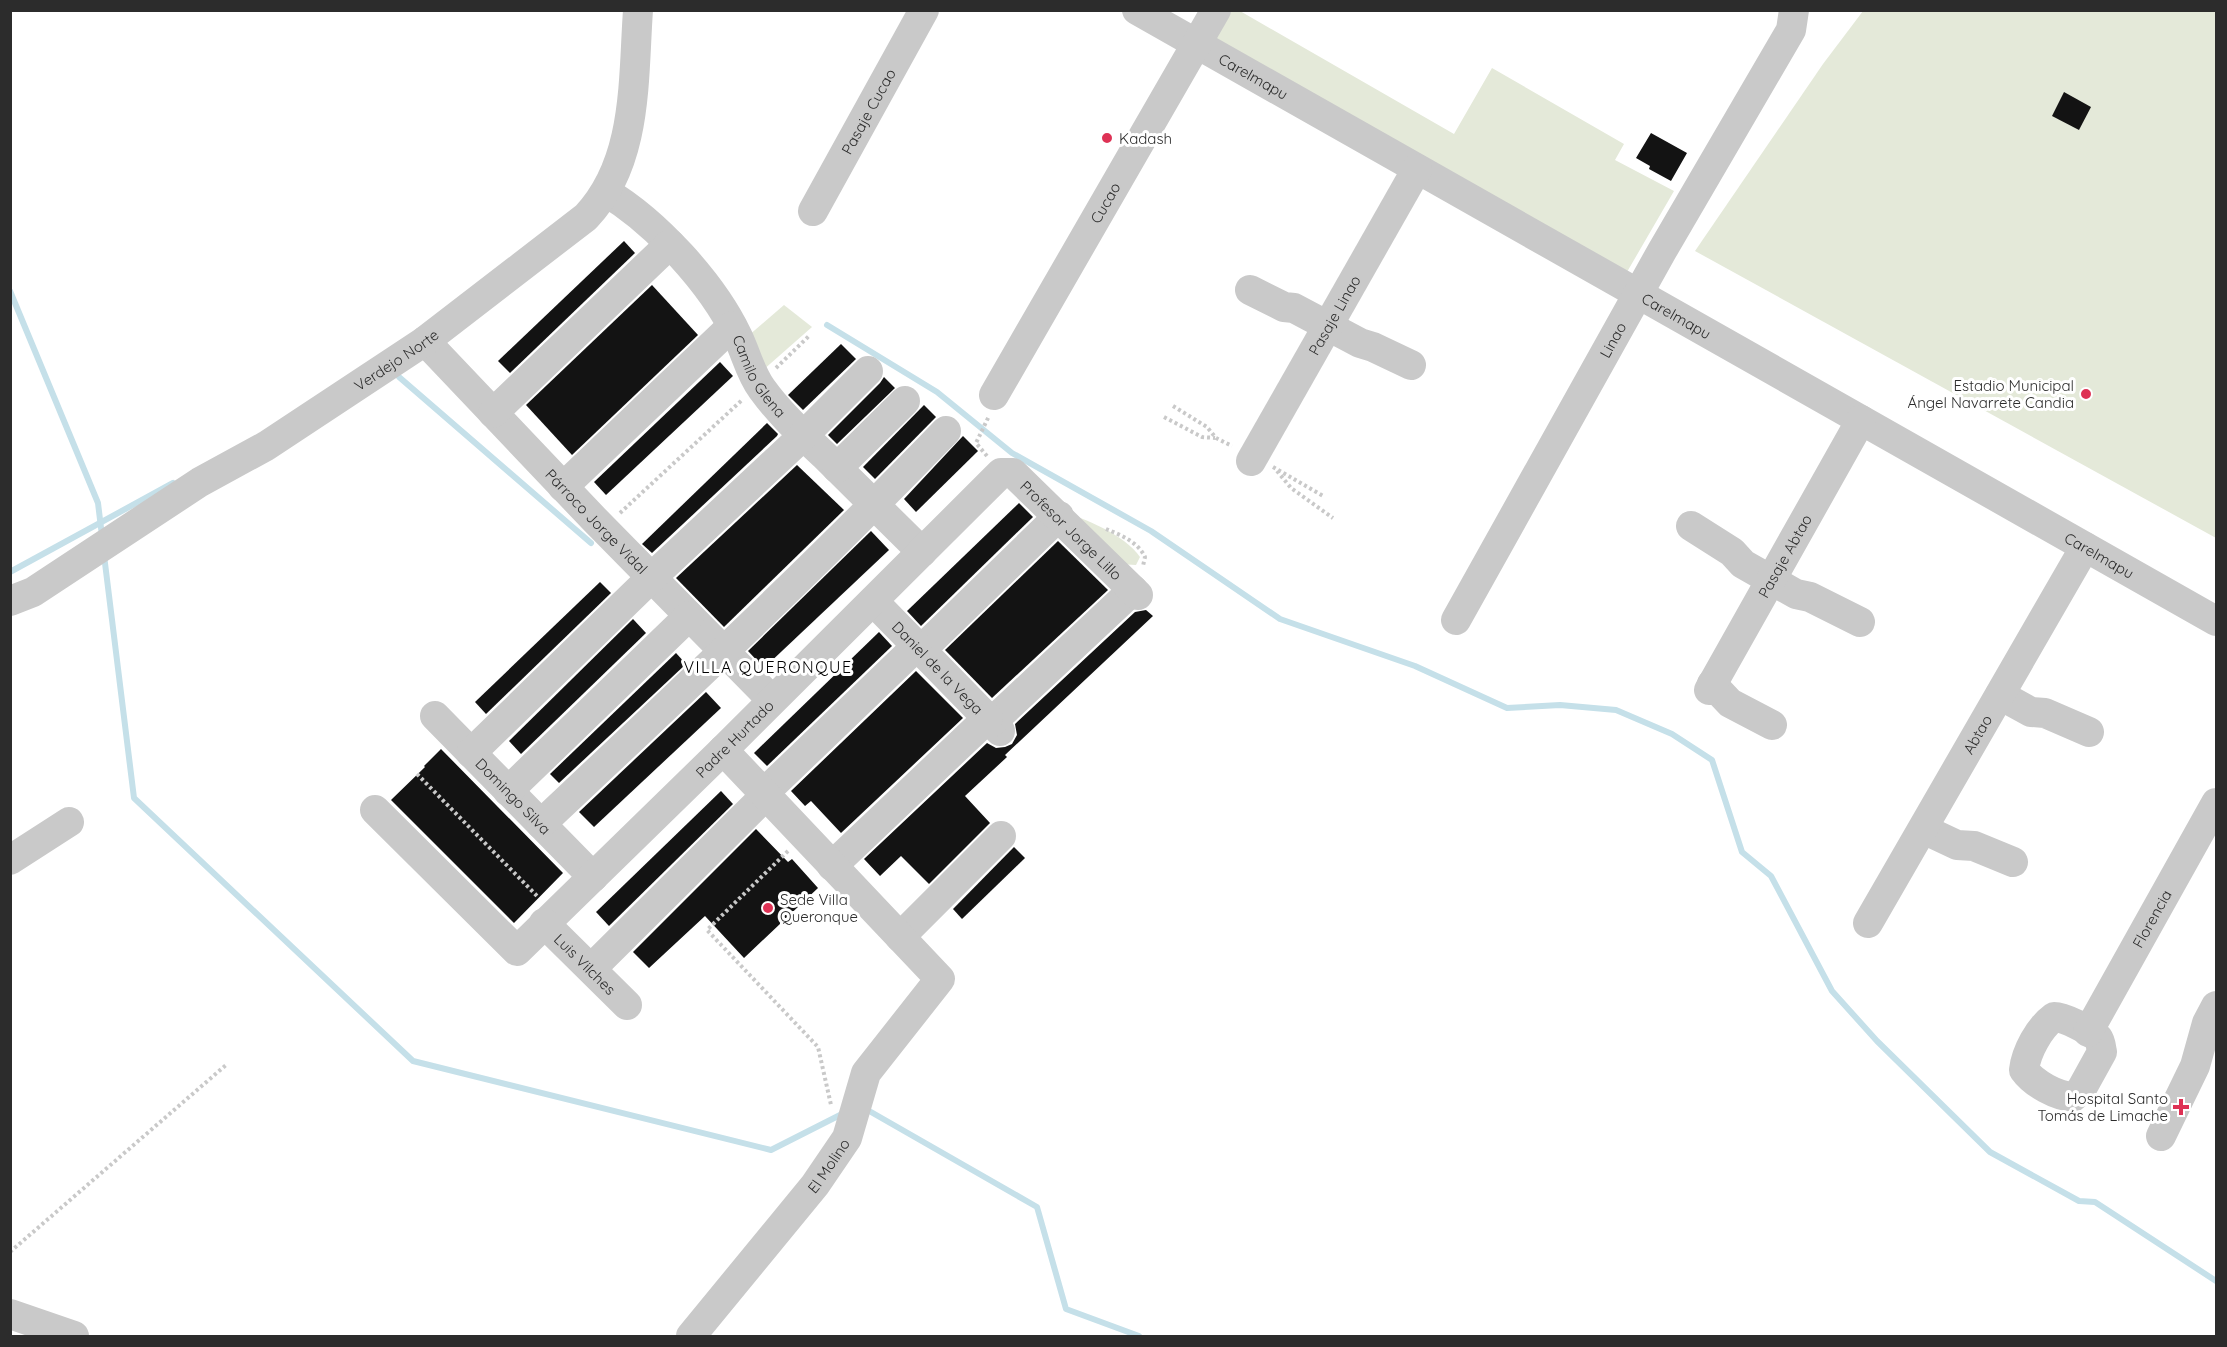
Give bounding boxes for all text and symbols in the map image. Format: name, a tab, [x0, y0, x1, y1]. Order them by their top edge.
street label: Carelmapu	[1216, 49, 1292, 103]
street label: Pasaje Cucao	[837, 65, 899, 157]
place label: Kadash	[1119, 129, 1172, 148]
marker: Kadash	[1100, 131, 1114, 145]
street label: Cucao	[1086, 179, 1124, 227]
street label: Pasaje Linao	[1304, 272, 1364, 358]
street label: Carelmapu	[1638, 288, 1715, 343]
street label: Linao	[1595, 318, 1630, 361]
street label: Verdejo Norte	[350, 325, 442, 395]
street label: Camilo Glena	[729, 332, 790, 421]
place label: Estadio Municipal Ángel Navarrete Candia	[1907, 376, 2074, 412]
marker: Estadio Municipal Ángel Navarrete Candia	[2079, 387, 2093, 401]
street label: Párroco Jorge Vidal	[542, 465, 652, 578]
street label: Profesor Jorge Lillo	[1017, 476, 1126, 584]
street label: Pasaje Abtao	[1753, 511, 1816, 601]
street label: Carelmapu	[2061, 528, 2137, 582]
street label: Daniel de la Vega	[888, 617, 988, 718]
district label: VILLA QUERONQUE	[683, 657, 853, 677]
street label: Padre Hurtado	[691, 696, 777, 781]
street label: Abtao	[1958, 711, 1996, 757]
street label: Domingo Silva	[472, 754, 555, 838]
street label: Florencia	[2128, 886, 2175, 951]
place label: Sede Villa Queronque	[780, 890, 858, 926]
marker: Sede Villa Queronque	[761, 901, 775, 915]
street label: Luis Vilches	[550, 929, 620, 998]
place label: Hospital Santo Tomás de Limache	[2037, 1089, 2168, 1125]
marker: Hospital Santo Tomás de Limache	[2172, 1098, 2190, 1116]
street label: El Molino	[803, 1135, 854, 1197]

